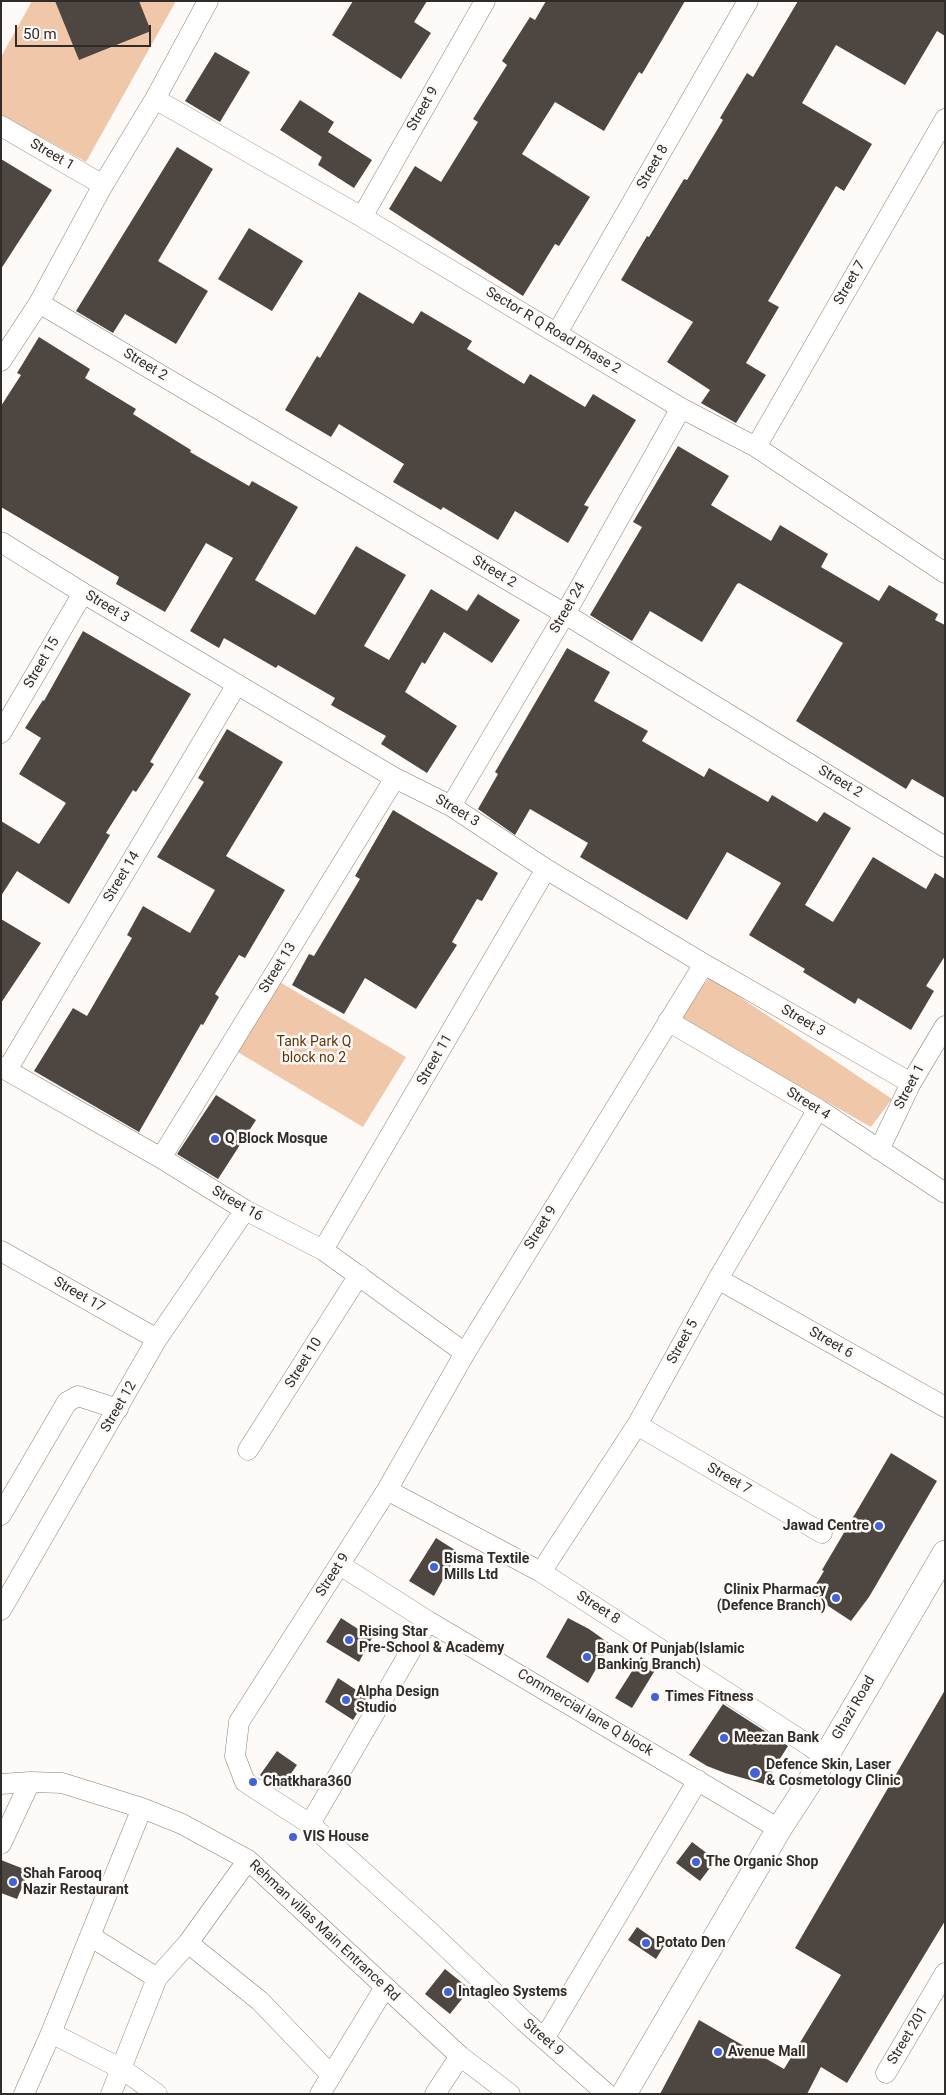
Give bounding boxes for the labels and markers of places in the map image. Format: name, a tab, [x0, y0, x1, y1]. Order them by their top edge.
place label: Q Block Mosque	[225, 1131, 328, 1147]
marker: Q Block Mosque	[209, 1133, 221, 1145]
place label: Jawad Centre	[783, 1518, 869, 1534]
marker: Jawad Centre	[873, 1520, 885, 1532]
place label: Bisma Textile Mills Ltd	[444, 1551, 529, 1584]
marker: Bisma Textile Mills Ltd	[428, 1561, 440, 1573]
place label: Clinix Pharmacy (Defence Branch)	[717, 1582, 826, 1614]
marker: Clinix Pharmacy (Defence Branch)	[830, 1592, 842, 1604]
place label: Rising Star Pre-School & Academy	[359, 1624, 504, 1656]
marker: Rising Star Pre-School & Academy	[343, 1634, 355, 1646]
place label: Bank Of Punjab(Islamic Banking Branch)	[597, 1641, 745, 1674]
marker: Bank Of Punjab(Islamic Banking Branch)	[581, 1651, 593, 1663]
place label: Alpha Design Studio	[356, 1684, 439, 1716]
place label: Times Fitness	[665, 1689, 754, 1705]
marker: Times Fitness	[649, 1691, 661, 1703]
marker: Alpha Design Studio	[340, 1694, 352, 1706]
place label: Meezan Bank	[734, 1730, 819, 1746]
marker: Meezan Bank	[718, 1732, 730, 1744]
place label: Defence Skin, Laser & Cosmetology Clinic	[766, 1757, 901, 1790]
marker: Defence Skin, Laser & Cosmetology Clinic	[748, 1766, 762, 1780]
place label: Chatkhara360	[263, 1774, 352, 1790]
marker: Chatkhara360	[247, 1776, 259, 1788]
place label: VIS House	[303, 1829, 369, 1845]
marker: VIS House	[287, 1831, 299, 1843]
place label: The Organic Shop	[706, 1854, 818, 1870]
marker: The Organic Shop	[690, 1856, 702, 1868]
place label: Shah Farooq Nazir Restaurant	[23, 1866, 129, 1898]
marker: Shah Farooq Nazir Restaurant	[7, 1876, 19, 1888]
place label: Potato Den	[656, 1935, 726, 1951]
marker: Potato Den	[640, 1937, 652, 1949]
place label: Intagleo Systems	[458, 1984, 567, 2000]
marker: Intagleo Systems	[442, 1986, 454, 1998]
place label: Avenue Mall	[728, 2044, 806, 2060]
marker: Avenue Mall	[712, 2046, 724, 2058]

